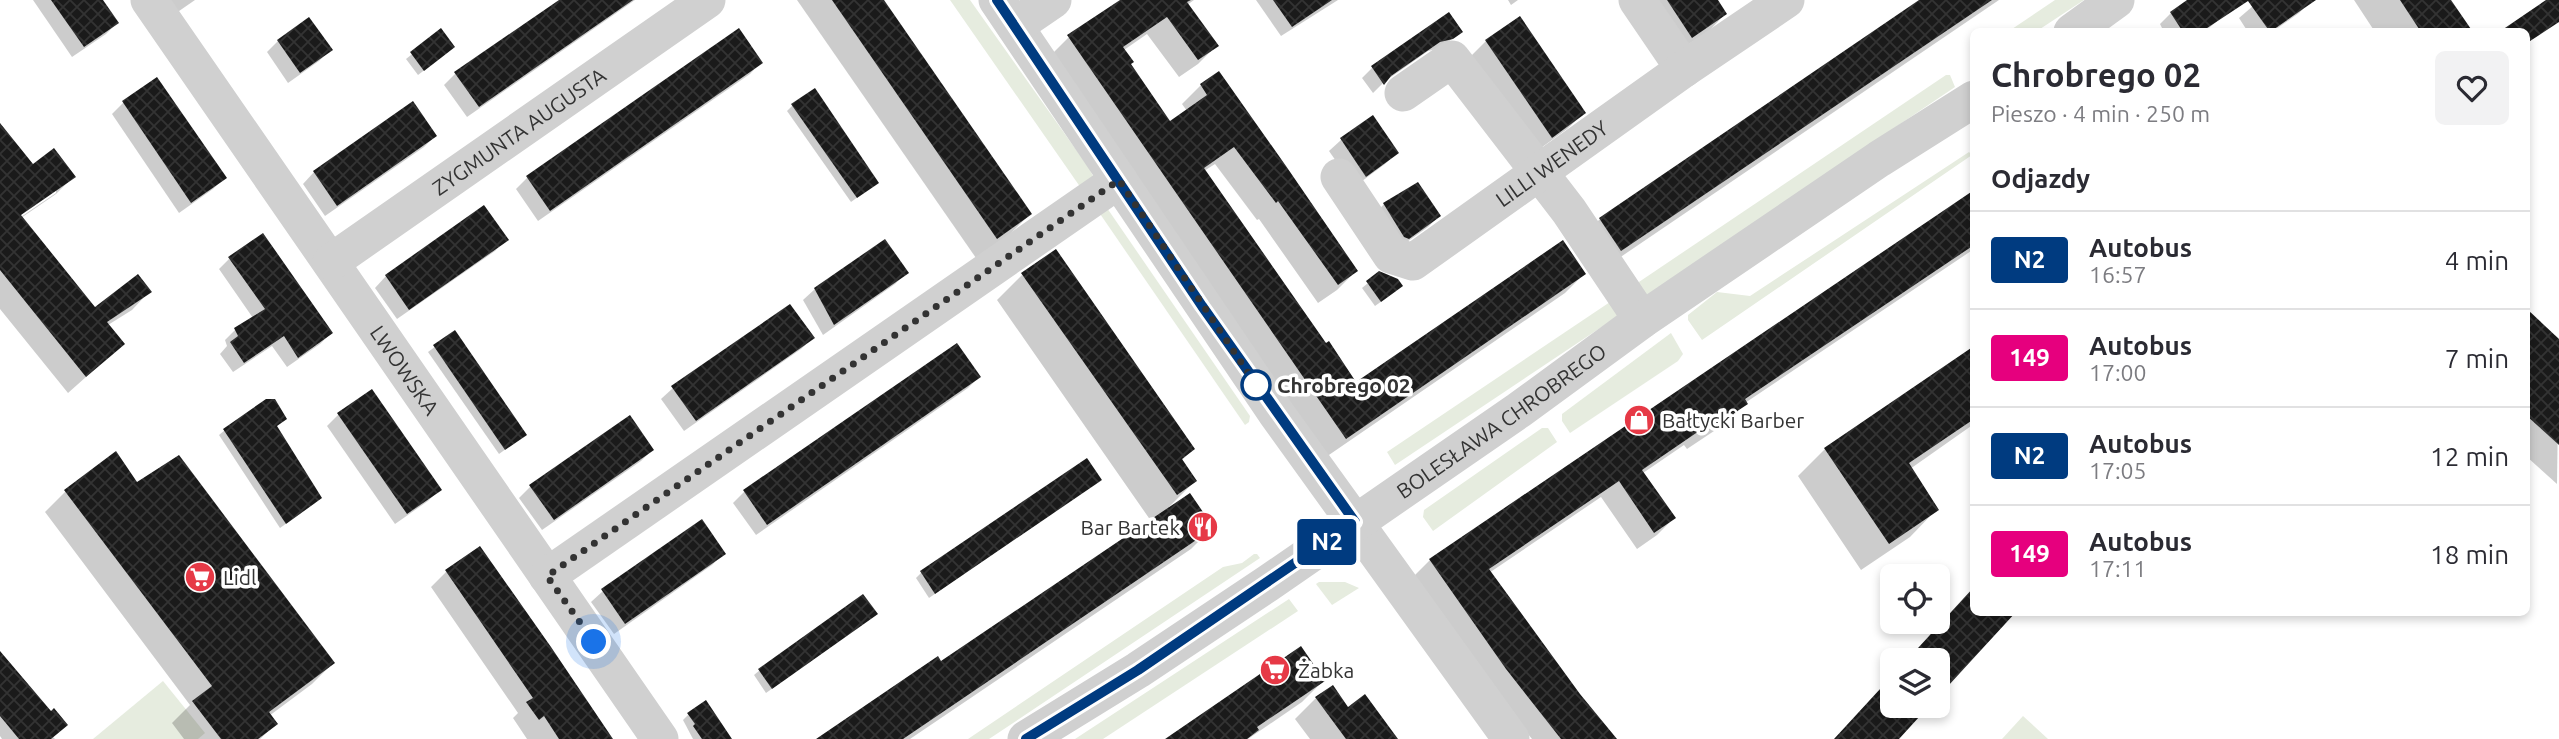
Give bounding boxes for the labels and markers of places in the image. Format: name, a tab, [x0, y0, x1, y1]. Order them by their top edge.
marker: Chrobrego 02	[1241, 370, 1271, 400]
place label: Chrobrego 02	[1277, 373, 1411, 397]
shop icon: Bałtycki Barber	[1622, 403, 1656, 437]
place label: Bałtycki Barber	[1662, 408, 1804, 432]
restaurant icon: Bar Bartek	[1186, 510, 1220, 544]
place label: Bar Bartek	[1081, 515, 1180, 539]
supermarket icon: Lidl	[183, 560, 217, 594]
place label: Lidl	[223, 565, 257, 589]
supermarket icon: Żabka	[1258, 653, 1292, 687]
place label: Żabka	[1298, 658, 1354, 682]

